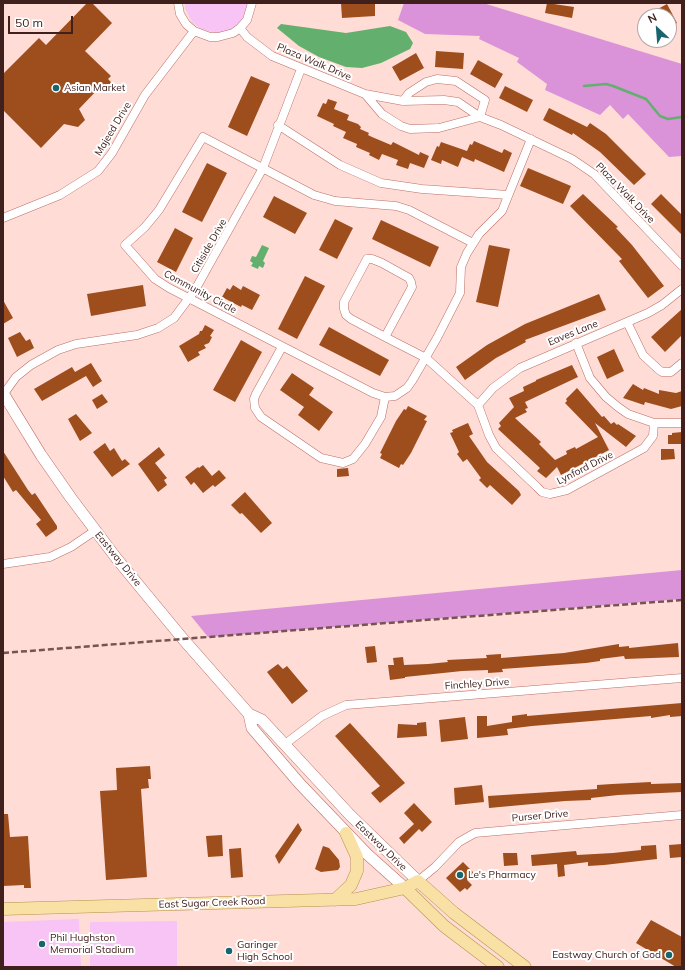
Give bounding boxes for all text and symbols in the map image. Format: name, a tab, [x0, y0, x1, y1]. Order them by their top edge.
scale bar	[10, 8, 75, 34]
north arrow	[637, 8, 677, 48]
text: N	[645, 10, 659, 26]
text: 50 m	[15, 15, 43, 30]
street label: Plaza Walk Drive	[275, 41, 353, 83]
place label: Asian Market	[64, 82, 125, 94]
marker: Asian Market	[51, 83, 61, 93]
street label: Majeed Drive	[92, 100, 134, 158]
street label: Plaza Walk Drive	[593, 160, 657, 226]
street label: Citiside Drive	[189, 217, 229, 275]
street label: Community Circle	[162, 268, 238, 316]
street label: Eaves Lane	[546, 318, 600, 348]
street label: Lynford Drive	[555, 449, 615, 487]
street label: Eastway Drive	[92, 529, 144, 589]
street label: Finchley Drive	[444, 676, 510, 692]
street label: Purser Drive	[511, 808, 569, 824]
street label: Eastway Drive	[353, 818, 409, 874]
place label: Le's Pharmacy	[468, 869, 536, 881]
marker: Le's Pharmacy	[455, 870, 465, 880]
street label: East Sugar Creek Road	[158, 895, 266, 911]
place label: Phil Hughston Memorial Stadium	[50, 932, 134, 956]
marker: Phil Hughston Memorial Stadium	[37, 939, 47, 949]
place label: Garinger High School	[237, 939, 292, 962]
marker: Garinger High School	[224, 946, 234, 956]
place label: Eastway Church of God	[552, 949, 661, 961]
marker: Eastway Church of God	[664, 950, 674, 960]

